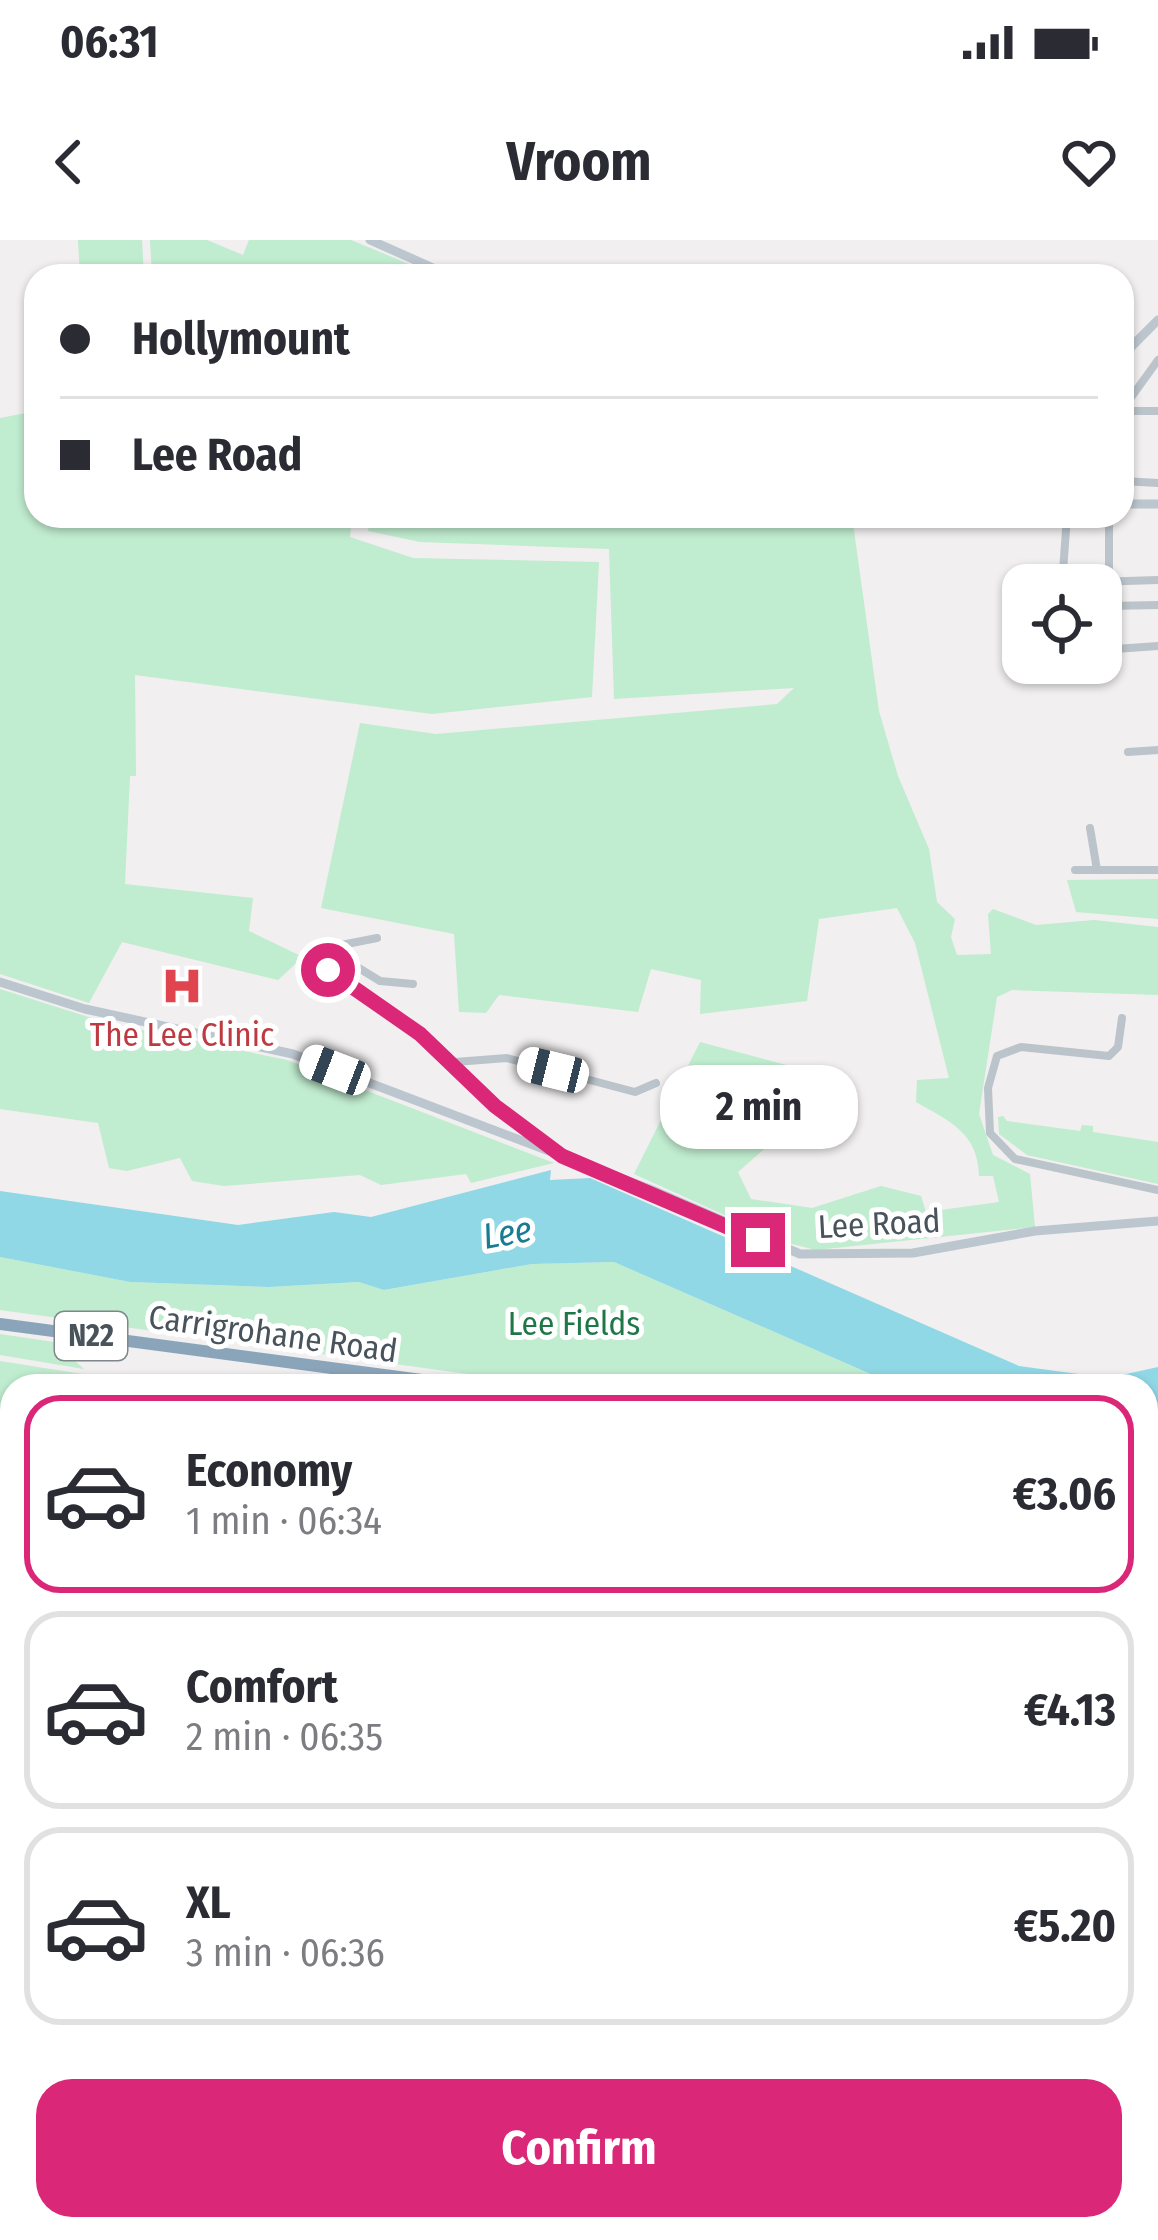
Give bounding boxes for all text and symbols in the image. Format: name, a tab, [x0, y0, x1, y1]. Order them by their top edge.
text: 06:31	[60, 15, 159, 69]
icon: back	[36, 129, 102, 195]
icon: heart	[1056, 129, 1122, 195]
text: Vroom	[507, 130, 651, 194]
text: Hollymount	[132, 312, 350, 366]
text: Lee Road	[132, 428, 302, 482]
map controls	[1002, 564, 1122, 684]
button: locate	[1002, 564, 1122, 684]
route start	[301, 943, 355, 997]
hospital icon: The Lee Clinic	[159, 963, 205, 1009]
place label: The Lee Clinic	[90, 1015, 274, 1055]
car	[295, 1040, 375, 1100]
car	[514, 1044, 592, 1096]
callout: 2 min	[659, 1066, 857, 1150]
text: 2 min	[716, 1084, 802, 1130]
street label: Lee Road	[817, 1201, 941, 1247]
water label: Lee	[479, 1207, 535, 1259]
route end	[731, 1213, 785, 1267]
street label: Carrigrohane Road	[146, 1297, 400, 1371]
park label: Lee Fields	[508, 1304, 640, 1344]
road number: N22	[55, 1312, 127, 1360]
icon: car	[42, 1440, 150, 1548]
text: Economy	[186, 1444, 352, 1498]
text: €3.06	[1013, 1467, 1116, 1521]
text: 1 min · 06:34	[186, 1498, 382, 1544]
icon: car	[42, 1656, 150, 1764]
text: Comfort	[186, 1660, 338, 1714]
text: €4.13	[1024, 1683, 1116, 1737]
text: 2 min · 06:35	[186, 1714, 383, 1760]
icon: car	[42, 1872, 150, 1980]
text: XL	[186, 1876, 231, 1930]
text: €5.20	[1014, 1899, 1116, 1953]
text: 3 min · 06:36	[186, 1930, 385, 1976]
button: Confirm	[36, 2079, 1122, 2217]

